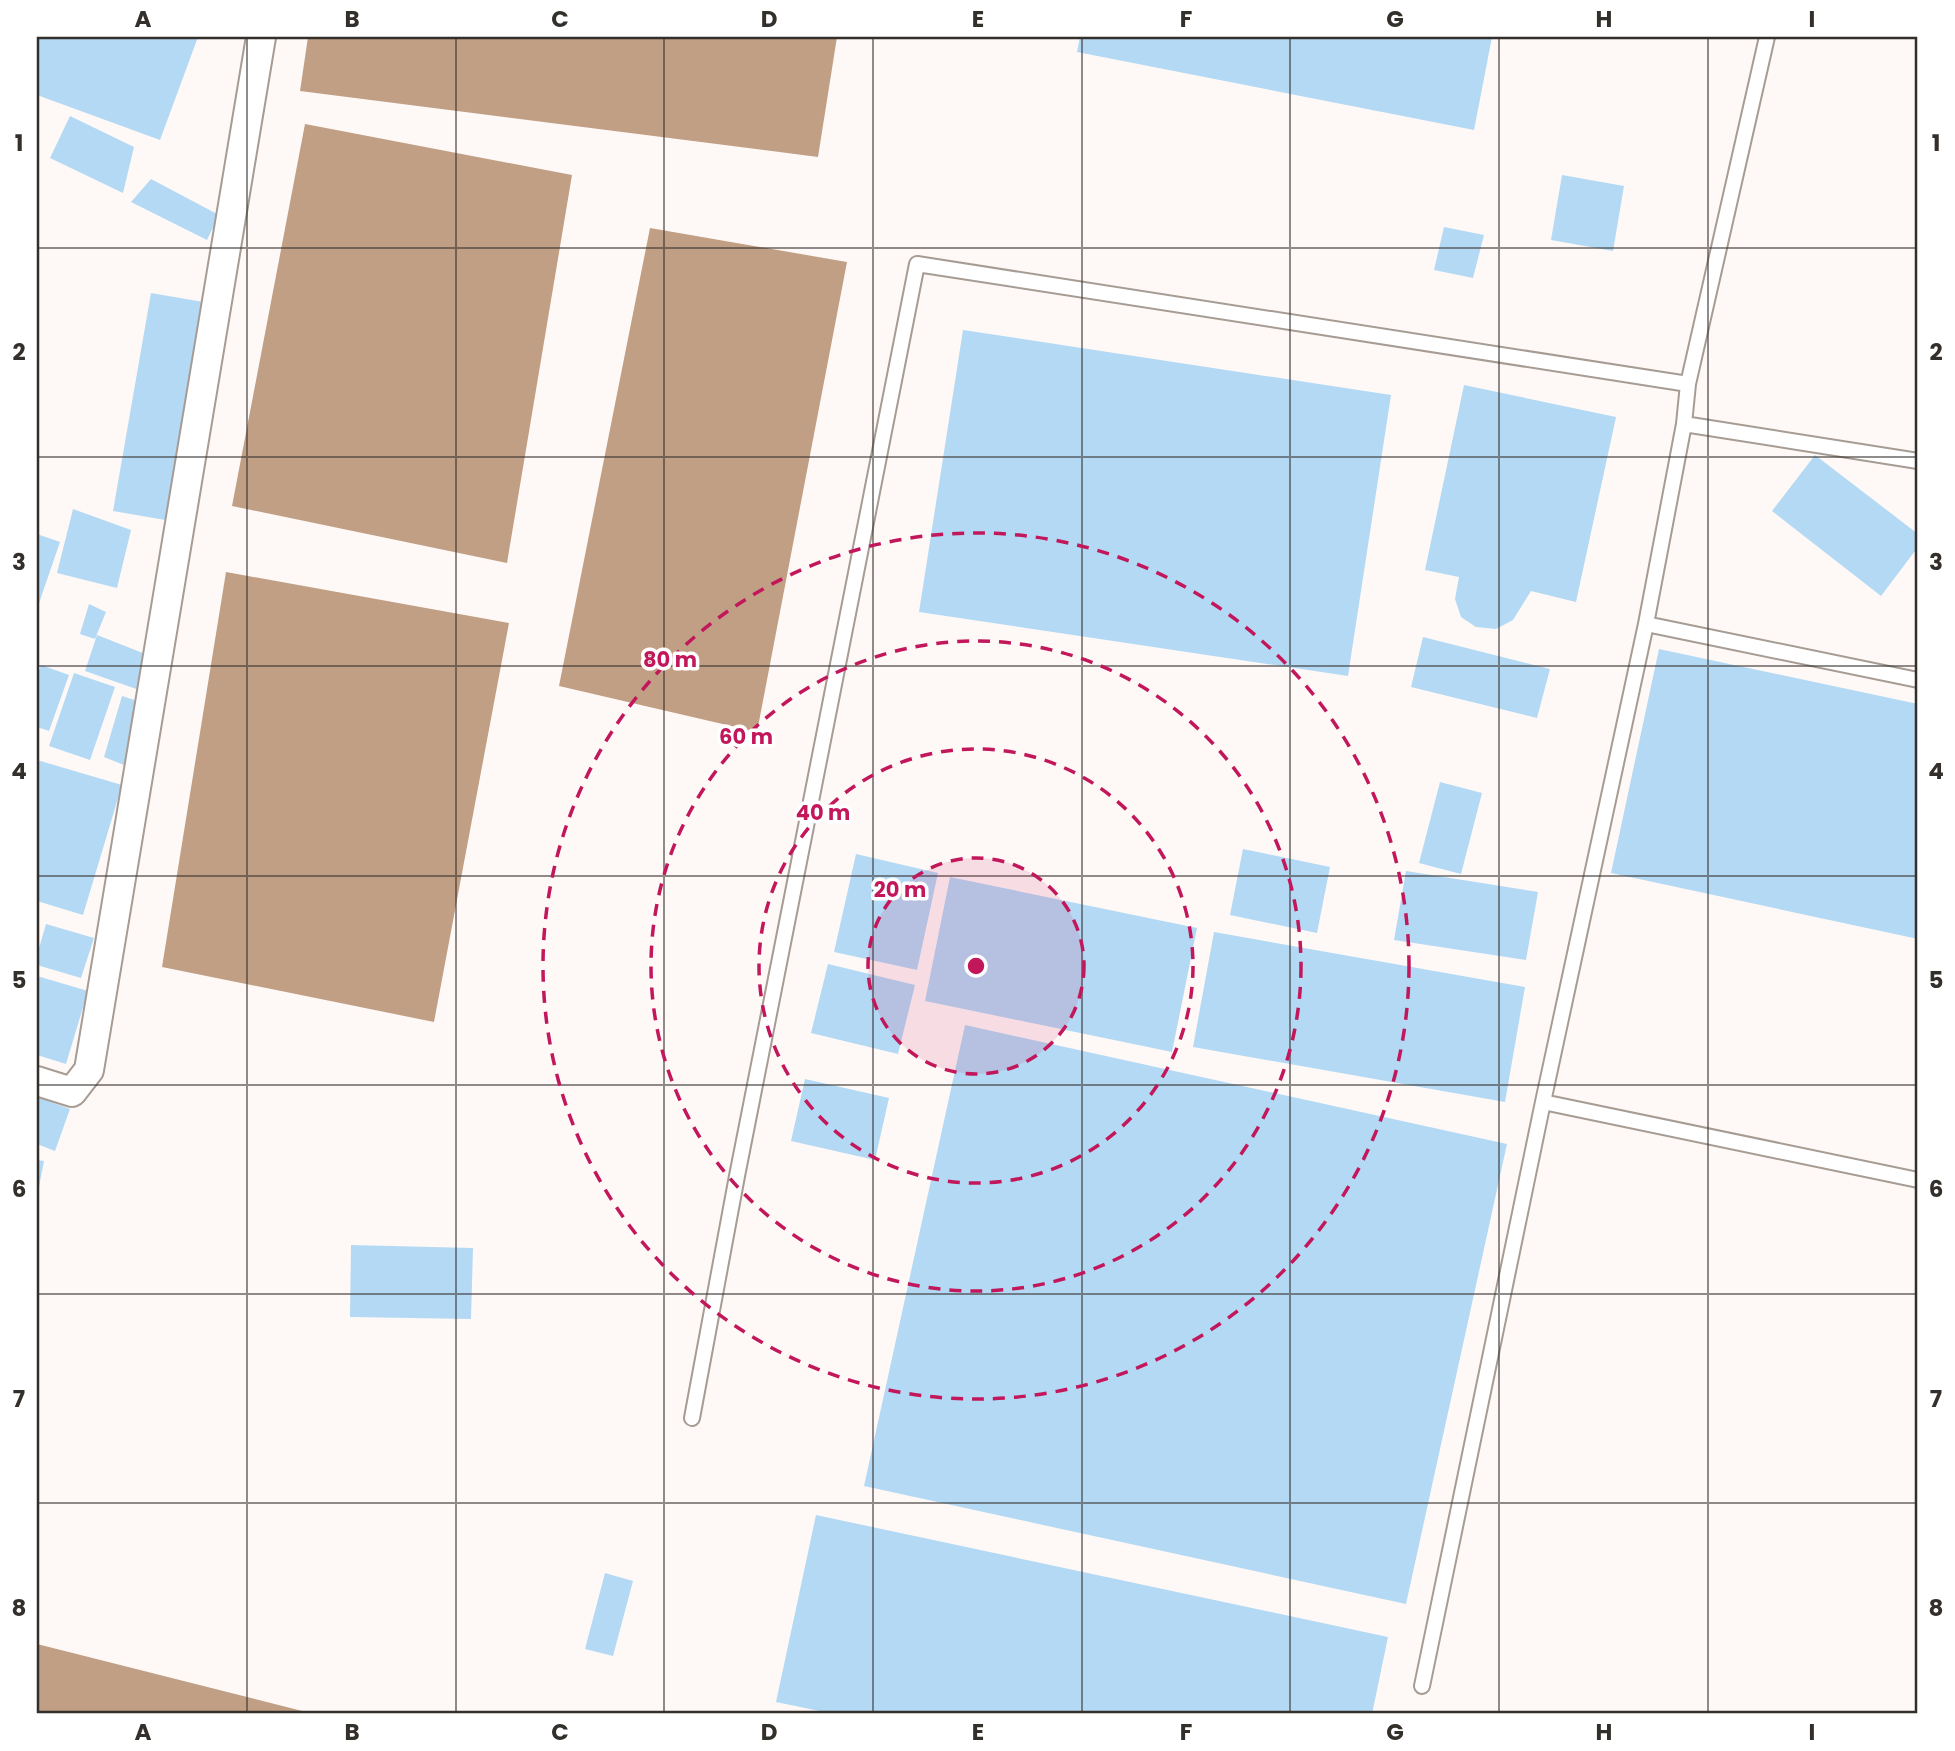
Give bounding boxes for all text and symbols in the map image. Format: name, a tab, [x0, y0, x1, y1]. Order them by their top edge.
text: A	[135, 3, 152, 35]
text: B	[344, 3, 360, 35]
text: C	[551, 3, 569, 35]
text: D	[761, 3, 777, 35]
text: E	[972, 3, 984, 35]
text: F	[1180, 3, 1192, 35]
text: G	[1386, 3, 1404, 35]
text: H	[1596, 3, 1612, 35]
text: I	[1809, 3, 1815, 35]
text: 1	[15, 127, 23, 159]
text: 1	[1932, 127, 1940, 159]
text: 2	[12, 336, 26, 368]
text: 2	[1929, 336, 1943, 368]
text: 3	[12, 546, 26, 578]
text: 3	[1929, 546, 1943, 578]
text: 80 m	[643, 645, 697, 674]
text: 60 m	[719, 722, 773, 751]
text: 4	[11, 755, 27, 787]
text: 4	[1928, 755, 1944, 787]
text: 40 m	[796, 798, 850, 827]
text: 20 m	[874, 875, 926, 904]
centre of rings	[964, 954, 988, 978]
text: 5	[12, 964, 26, 996]
text: 5	[1929, 964, 1943, 996]
text: 6	[12, 1173, 26, 1205]
text: 6	[1929, 1173, 1943, 1205]
text: 7	[13, 1383, 25, 1415]
text: 7	[1930, 1383, 1942, 1415]
text: 8	[12, 1592, 26, 1624]
text: 8	[1929, 1592, 1943, 1624]
text: A	[135, 1716, 152, 1748]
text: B	[344, 1716, 360, 1748]
text: C	[551, 1716, 569, 1748]
text: D	[761, 1716, 777, 1748]
text: E	[972, 1716, 984, 1748]
text: F	[1180, 1716, 1192, 1748]
text: G	[1386, 1716, 1404, 1748]
text: H	[1596, 1716, 1612, 1748]
text: I	[1809, 1716, 1815, 1748]

